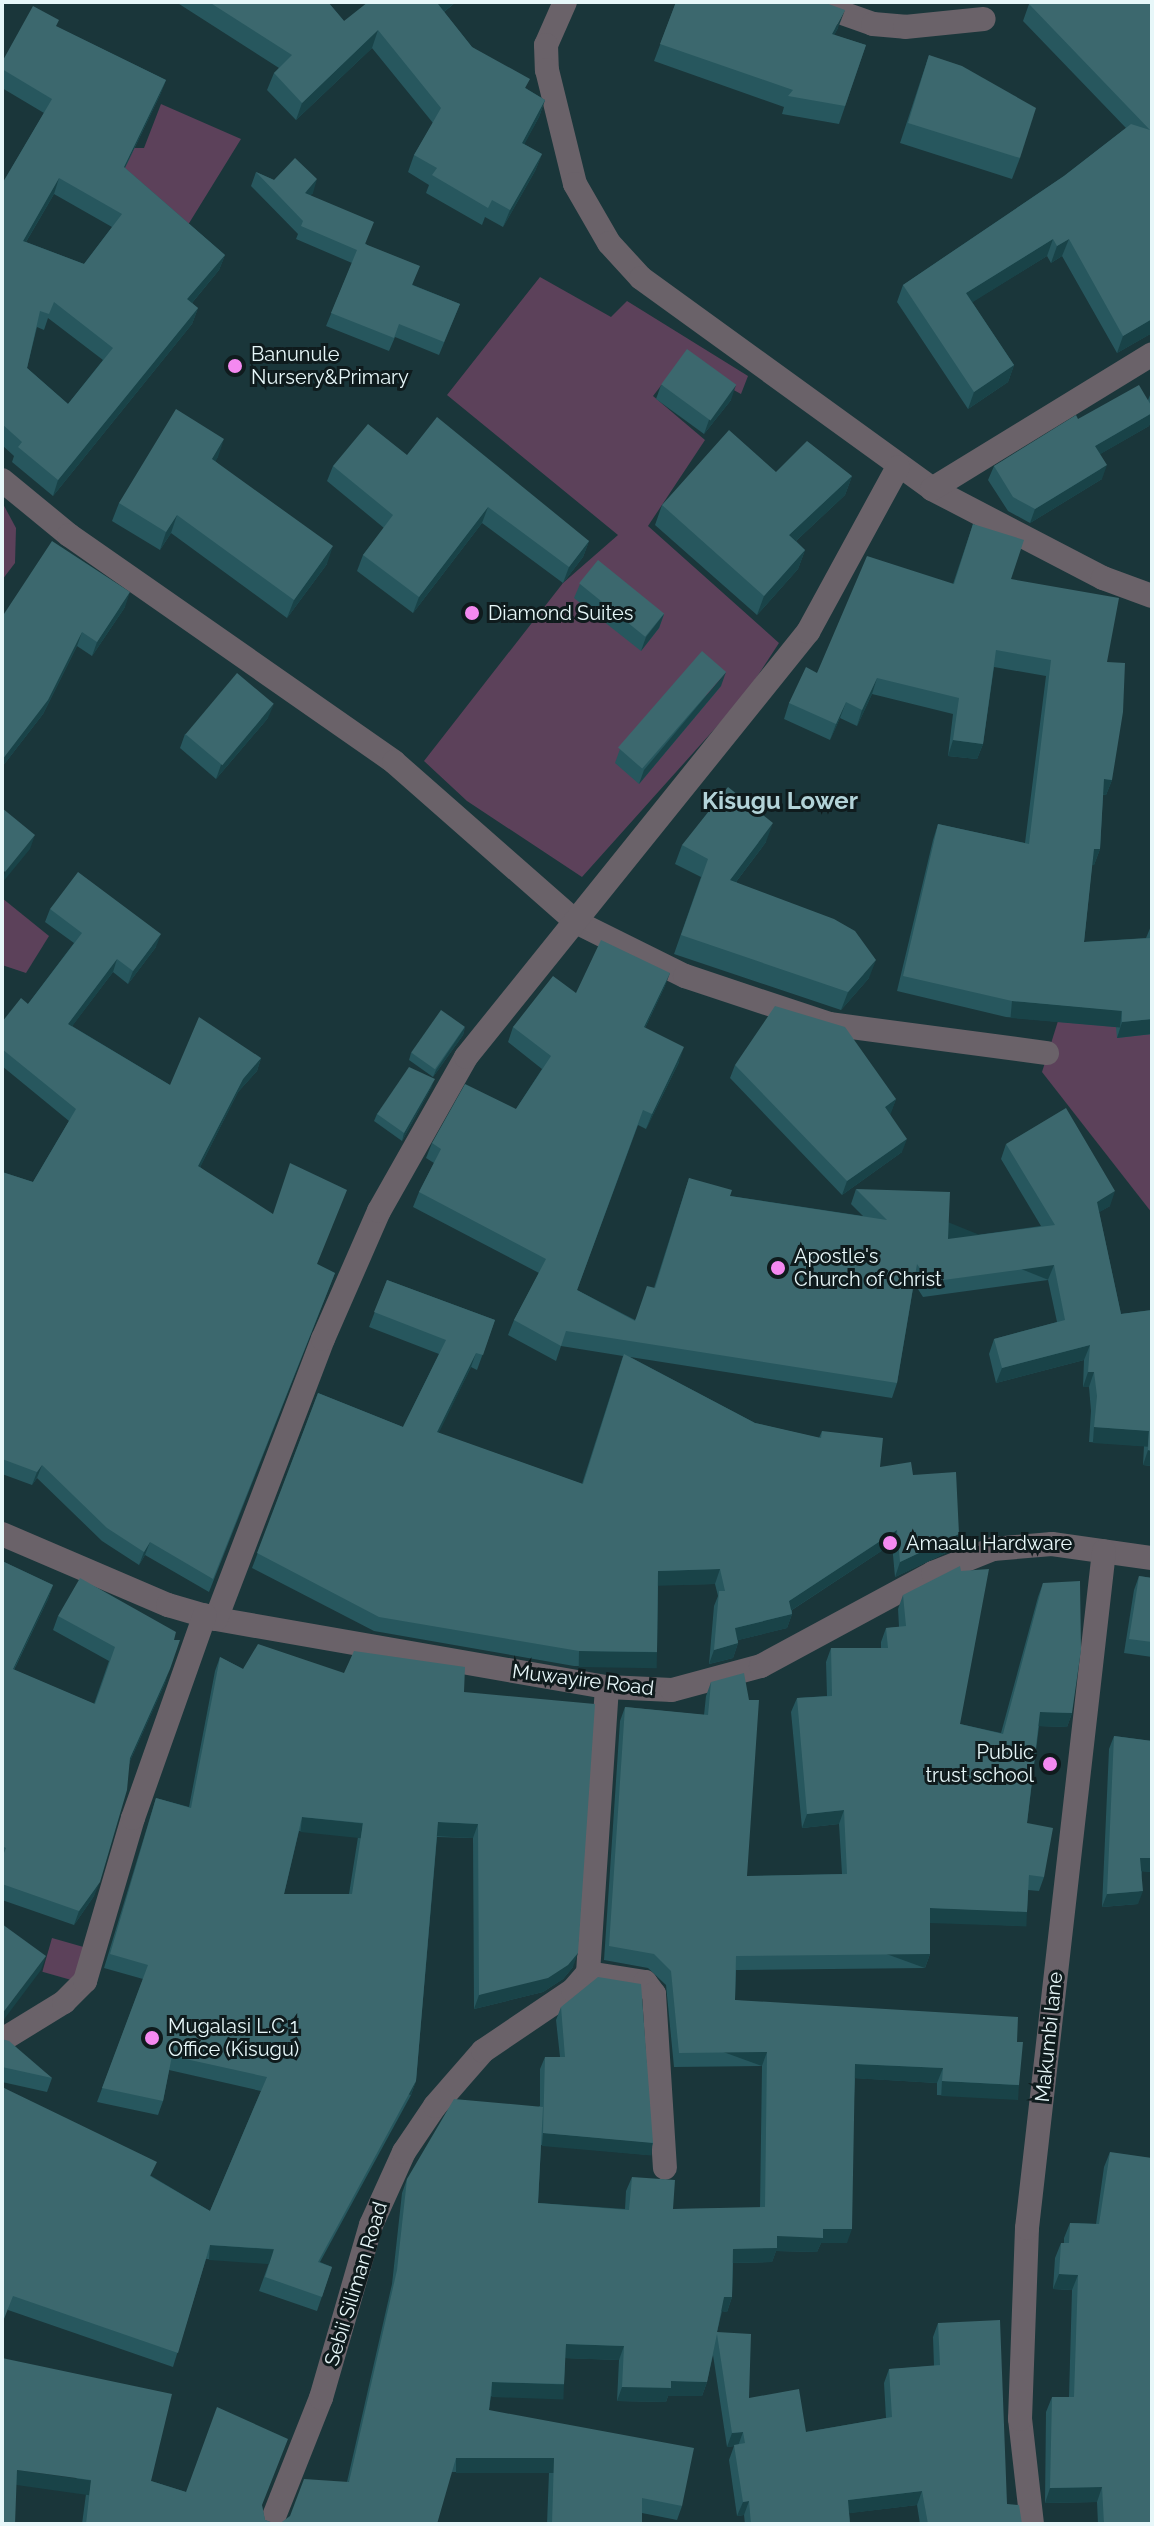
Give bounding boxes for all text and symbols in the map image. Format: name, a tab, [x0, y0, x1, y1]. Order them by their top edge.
place label: Banunule Nursery&Primary	[251, 342, 409, 389]
marker: Banunule Nursery&Primary	[226, 357, 244, 375]
place label: Diamond Suites	[488, 601, 633, 625]
marker: Diamond Suites	[463, 604, 481, 622]
district label: Kisugu Lower	[702, 787, 858, 815]
place label: Apostle's Church of Christ	[794, 1244, 942, 1291]
marker: Apostle's Church of Christ	[769, 1259, 787, 1277]
place label: Amaalu Hardware	[906, 1531, 1072, 1555]
marker: Amaalu Hardware	[881, 1534, 899, 1552]
street label: Muwayire Road	[511, 1659, 655, 1701]
place label: Public trust school	[925, 1740, 1034, 1787]
marker: Public trust school	[1041, 1755, 1059, 1773]
street label: Makumbi lane	[1030, 1971, 1068, 2103]
place label: Mugalasi L.C 1 Office (Kisugu)	[168, 2014, 299, 2061]
marker: Mugalasi L.C 1 Office (Kisugu)	[143, 2029, 161, 2047]
street label: Sebii Siliman Road	[320, 2199, 392, 2369]

